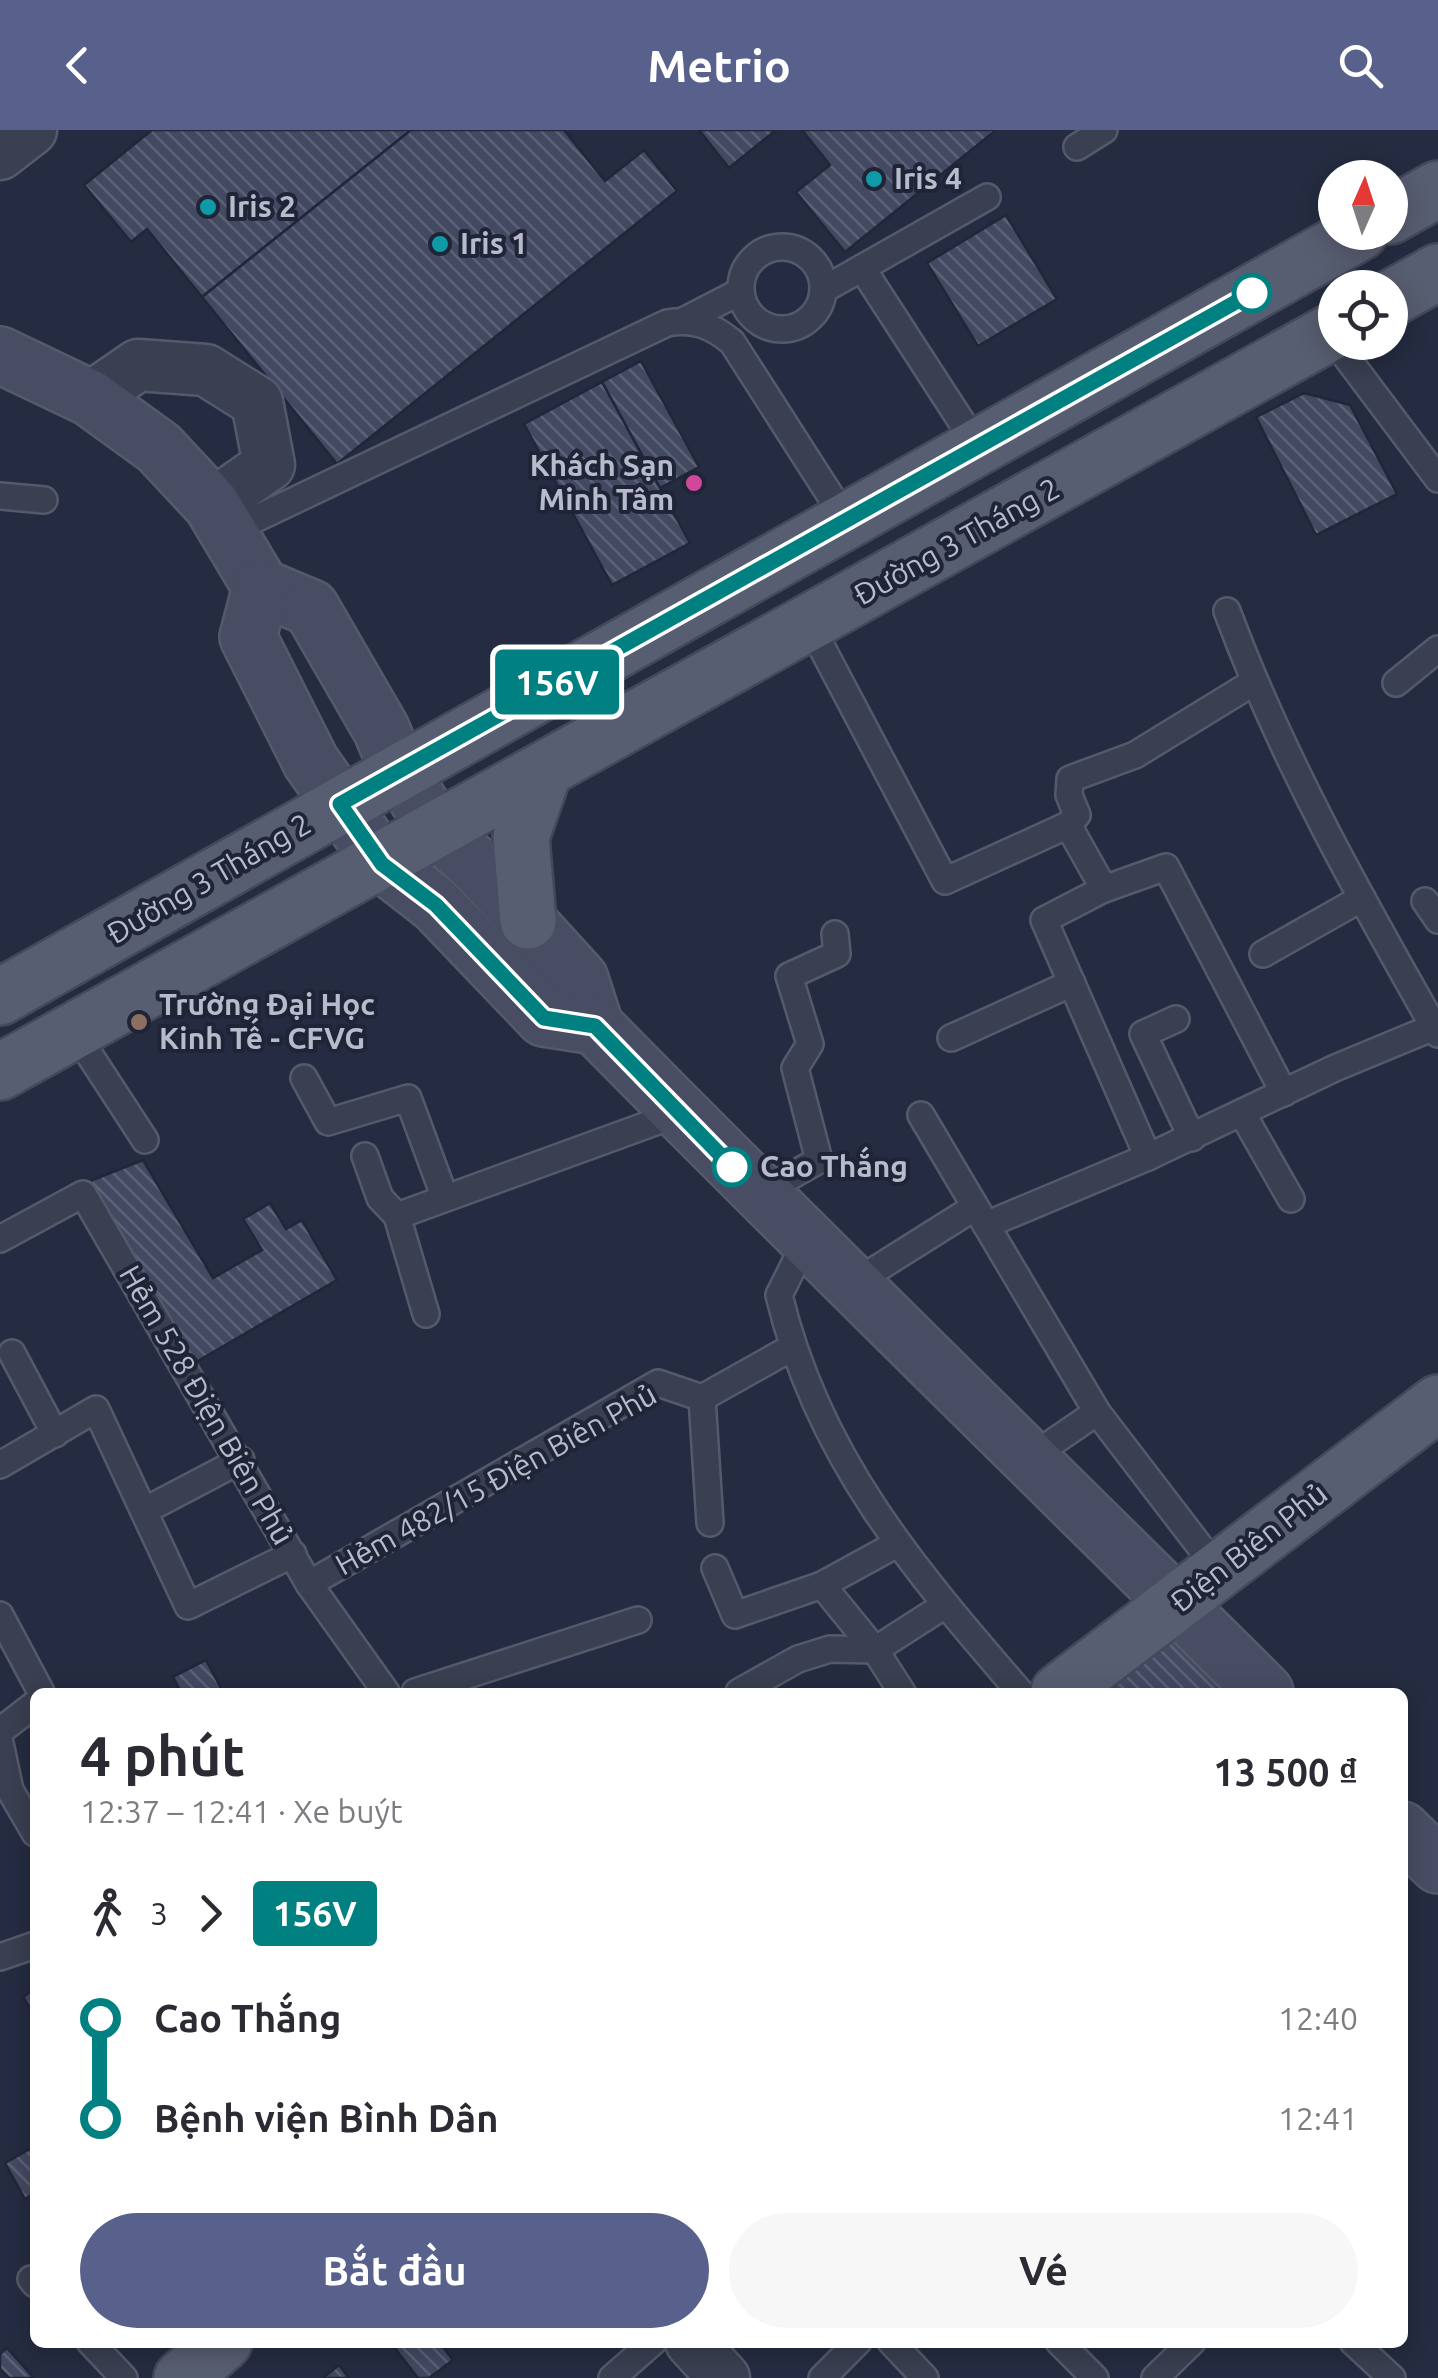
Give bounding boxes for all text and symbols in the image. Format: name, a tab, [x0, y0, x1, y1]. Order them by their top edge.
icon: back	[50, 38, 105, 93]
icon: search	[1333, 38, 1388, 93]
text: Metrio	[647, 40, 791, 91]
north arrow	[1318, 160, 1408, 250]
map controls	[1318, 160, 1408, 360]
place label: Iris 4	[894, 161, 962, 195]
marker: Iris 4	[863, 168, 885, 190]
place label: Iris 2	[228, 189, 296, 223]
marker: Iris 2	[197, 196, 219, 218]
place label: Iris 1	[460, 226, 528, 260]
marker: Iris 1	[429, 233, 451, 255]
button: locate	[1318, 270, 1408, 360]
unlabelled marker	[1233, 274, 1271, 312]
place label: Khách Sạn Minh Tâm	[530, 448, 674, 516]
street label: Đường 3 Tháng 2	[848, 471, 1065, 612]
marker: Khách Sạn Minh Tâm	[683, 472, 705, 494]
line badge: 156V	[487, 650, 627, 714]
text: 156V	[515, 662, 599, 702]
street label: Đường 3 Tháng 2	[101, 806, 316, 950]
place label: Trường Đại Học Kinh Tế - CFVG	[159, 987, 375, 1055]
marker: Trường Đại Học Kinh Tế - CFVG	[128, 1011, 150, 1033]
place label: Cao Thắng	[760, 1146, 908, 1183]
marker: Cao Thắng	[713, 1148, 751, 1186]
street label: Hẻm 528 Điện Biên Phủ	[113, 1259, 301, 1550]
street label: Hẻm 482/15 Điện Biên Phủ	[329, 1377, 662, 1581]
street label: Điện Biên Phủ	[1164, 1476, 1333, 1619]
text: 4 phút	[80, 1725, 245, 1786]
text: 13 500 ₫	[1213, 1751, 1358, 1793]
text: 12:37 – 12:41 · Xe buýt	[80, 1793, 403, 1829]
icon: walk	[80, 1886, 135, 1941]
icon: forward	[183, 1886, 238, 1941]
text: 156V	[273, 1893, 357, 1933]
text: 3	[150, 1895, 168, 1931]
text: Cao Thắng	[154, 1997, 341, 2039]
text: 12:40	[1278, 2000, 1358, 2036]
text: Bệnh viện Bình Dân	[154, 2097, 498, 2139]
text: 12:41	[1278, 2100, 1358, 2136]
button: Bắt đầu	[80, 2213, 709, 2328]
button: Vé	[729, 2213, 1358, 2328]

